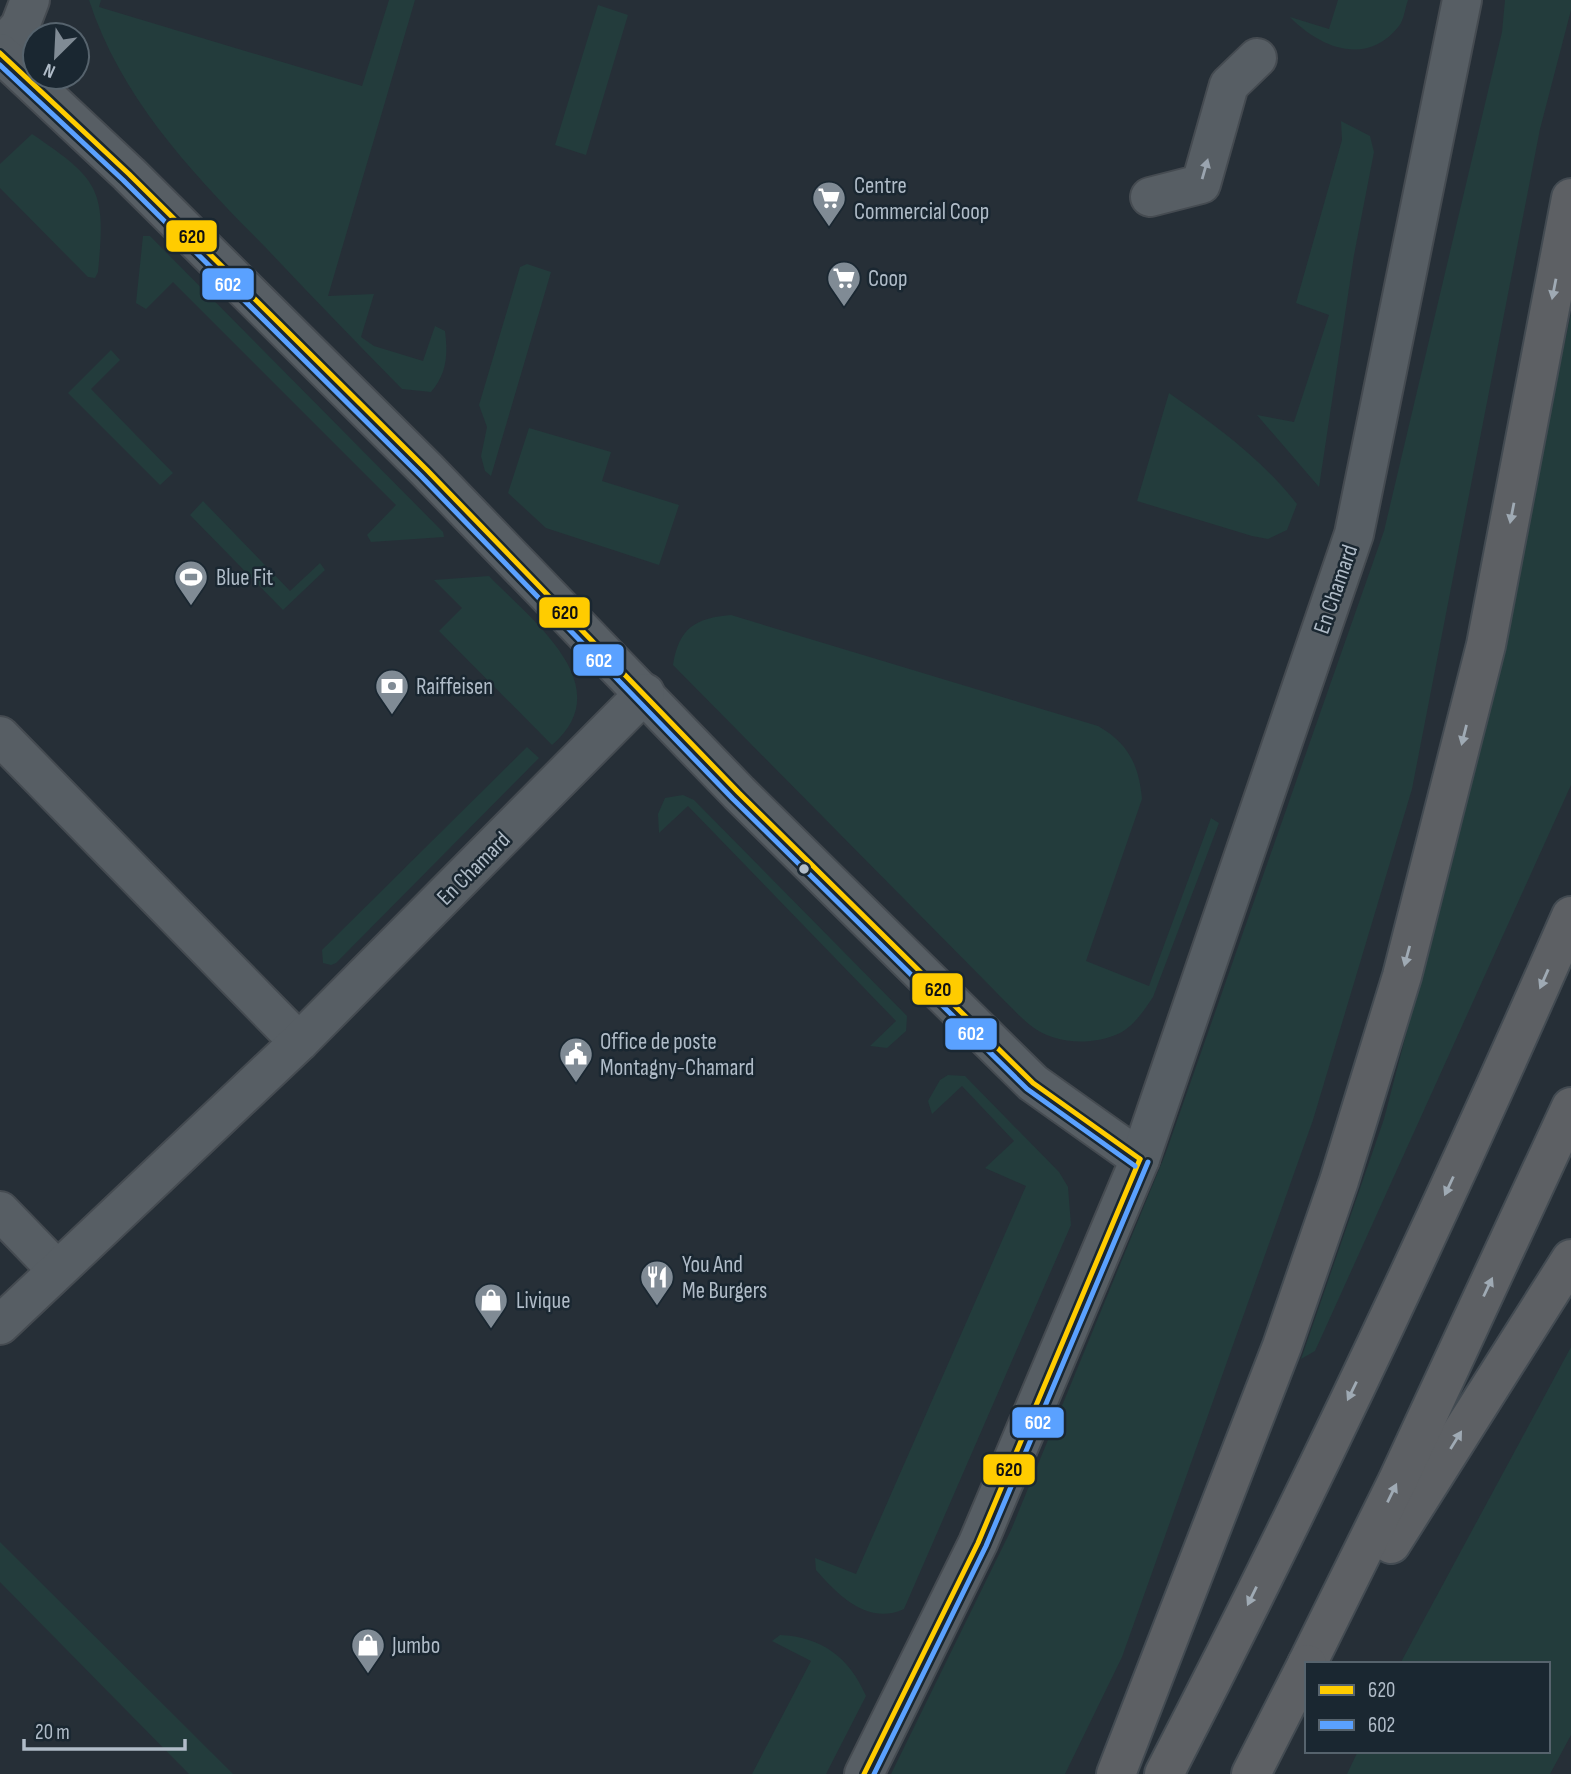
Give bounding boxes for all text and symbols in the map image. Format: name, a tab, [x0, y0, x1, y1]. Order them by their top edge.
north arrow	[21, 21, 91, 91]
text: N	[40, 58, 59, 83]
one-way arrow	[1201, 158, 1211, 179]
place label: Centre Commercial Coop	[854, 172, 989, 226]
supermarket icon: Centre Commercial Coop	[810, 179, 848, 228]
line badge: 620	[165, 219, 218, 253]
text: 620	[179, 226, 205, 249]
supermarket icon: Coop	[825, 259, 863, 308]
place label: Coop	[868, 265, 908, 293]
line badge: 602	[201, 267, 255, 301]
text: 602	[215, 274, 241, 297]
one-way arrow	[1548, 278, 1559, 300]
one-way arrow	[1506, 502, 1517, 524]
street label: En Chamard	[1308, 541, 1364, 638]
sports icon: Blue Fit	[172, 558, 210, 607]
place label: Blue Fit	[216, 564, 273, 592]
line badge: 620	[538, 596, 591, 629]
text: 620	[552, 602, 578, 625]
line badge: 602	[572, 643, 625, 677]
text: 602	[586, 650, 612, 673]
bank icon: Raiffeisen	[373, 667, 411, 716]
place label: Raiffeisen	[416, 673, 493, 701]
one-way arrow	[1458, 724, 1469, 746]
street label: En Chamard	[431, 826, 516, 911]
unlabelled marker	[797, 862, 811, 876]
one-way arrow	[1401, 945, 1412, 967]
one-way arrow	[1538, 969, 1549, 990]
line badge: 620	[911, 972, 964, 1006]
text: 620	[925, 979, 951, 1002]
line badge: 602	[944, 1017, 998, 1051]
text: 602	[958, 1023, 984, 1046]
place label: Office de poste Montagny-Chamard	[600, 1028, 754, 1082]
public building icon: Office de poste Montagny-Chamard	[557, 1035, 595, 1084]
one-way arrow	[1443, 1176, 1454, 1196]
place label: You And Me Burgers	[682, 1251, 767, 1305]
restaurant icon: You And Me Burgers	[638, 1258, 676, 1307]
one-way arrow	[1482, 1277, 1494, 1297]
shop icon: Livique	[472, 1281, 510, 1330]
place label: Livique	[516, 1287, 570, 1315]
one-way arrow	[1346, 1381, 1357, 1401]
line badge: 602	[1011, 1406, 1065, 1439]
text: 602	[1025, 1412, 1051, 1435]
one-way arrow	[1449, 1431, 1462, 1450]
line badge: 620	[982, 1453, 1036, 1486]
text: 620	[996, 1459, 1022, 1482]
one-way arrow	[1386, 1483, 1397, 1503]
one-way arrow	[1247, 1586, 1258, 1606]
shop icon: Jumbo	[349, 1626, 387, 1675]
place label: Jumbo	[391, 1632, 440, 1660]
legend	[1305, 1662, 1550, 1753]
text: 620	[1368, 1678, 1395, 1703]
scale bar	[24, 1708, 186, 1752]
text: 602	[1368, 1713, 1395, 1738]
text: 20 m	[35, 1720, 70, 1745]

